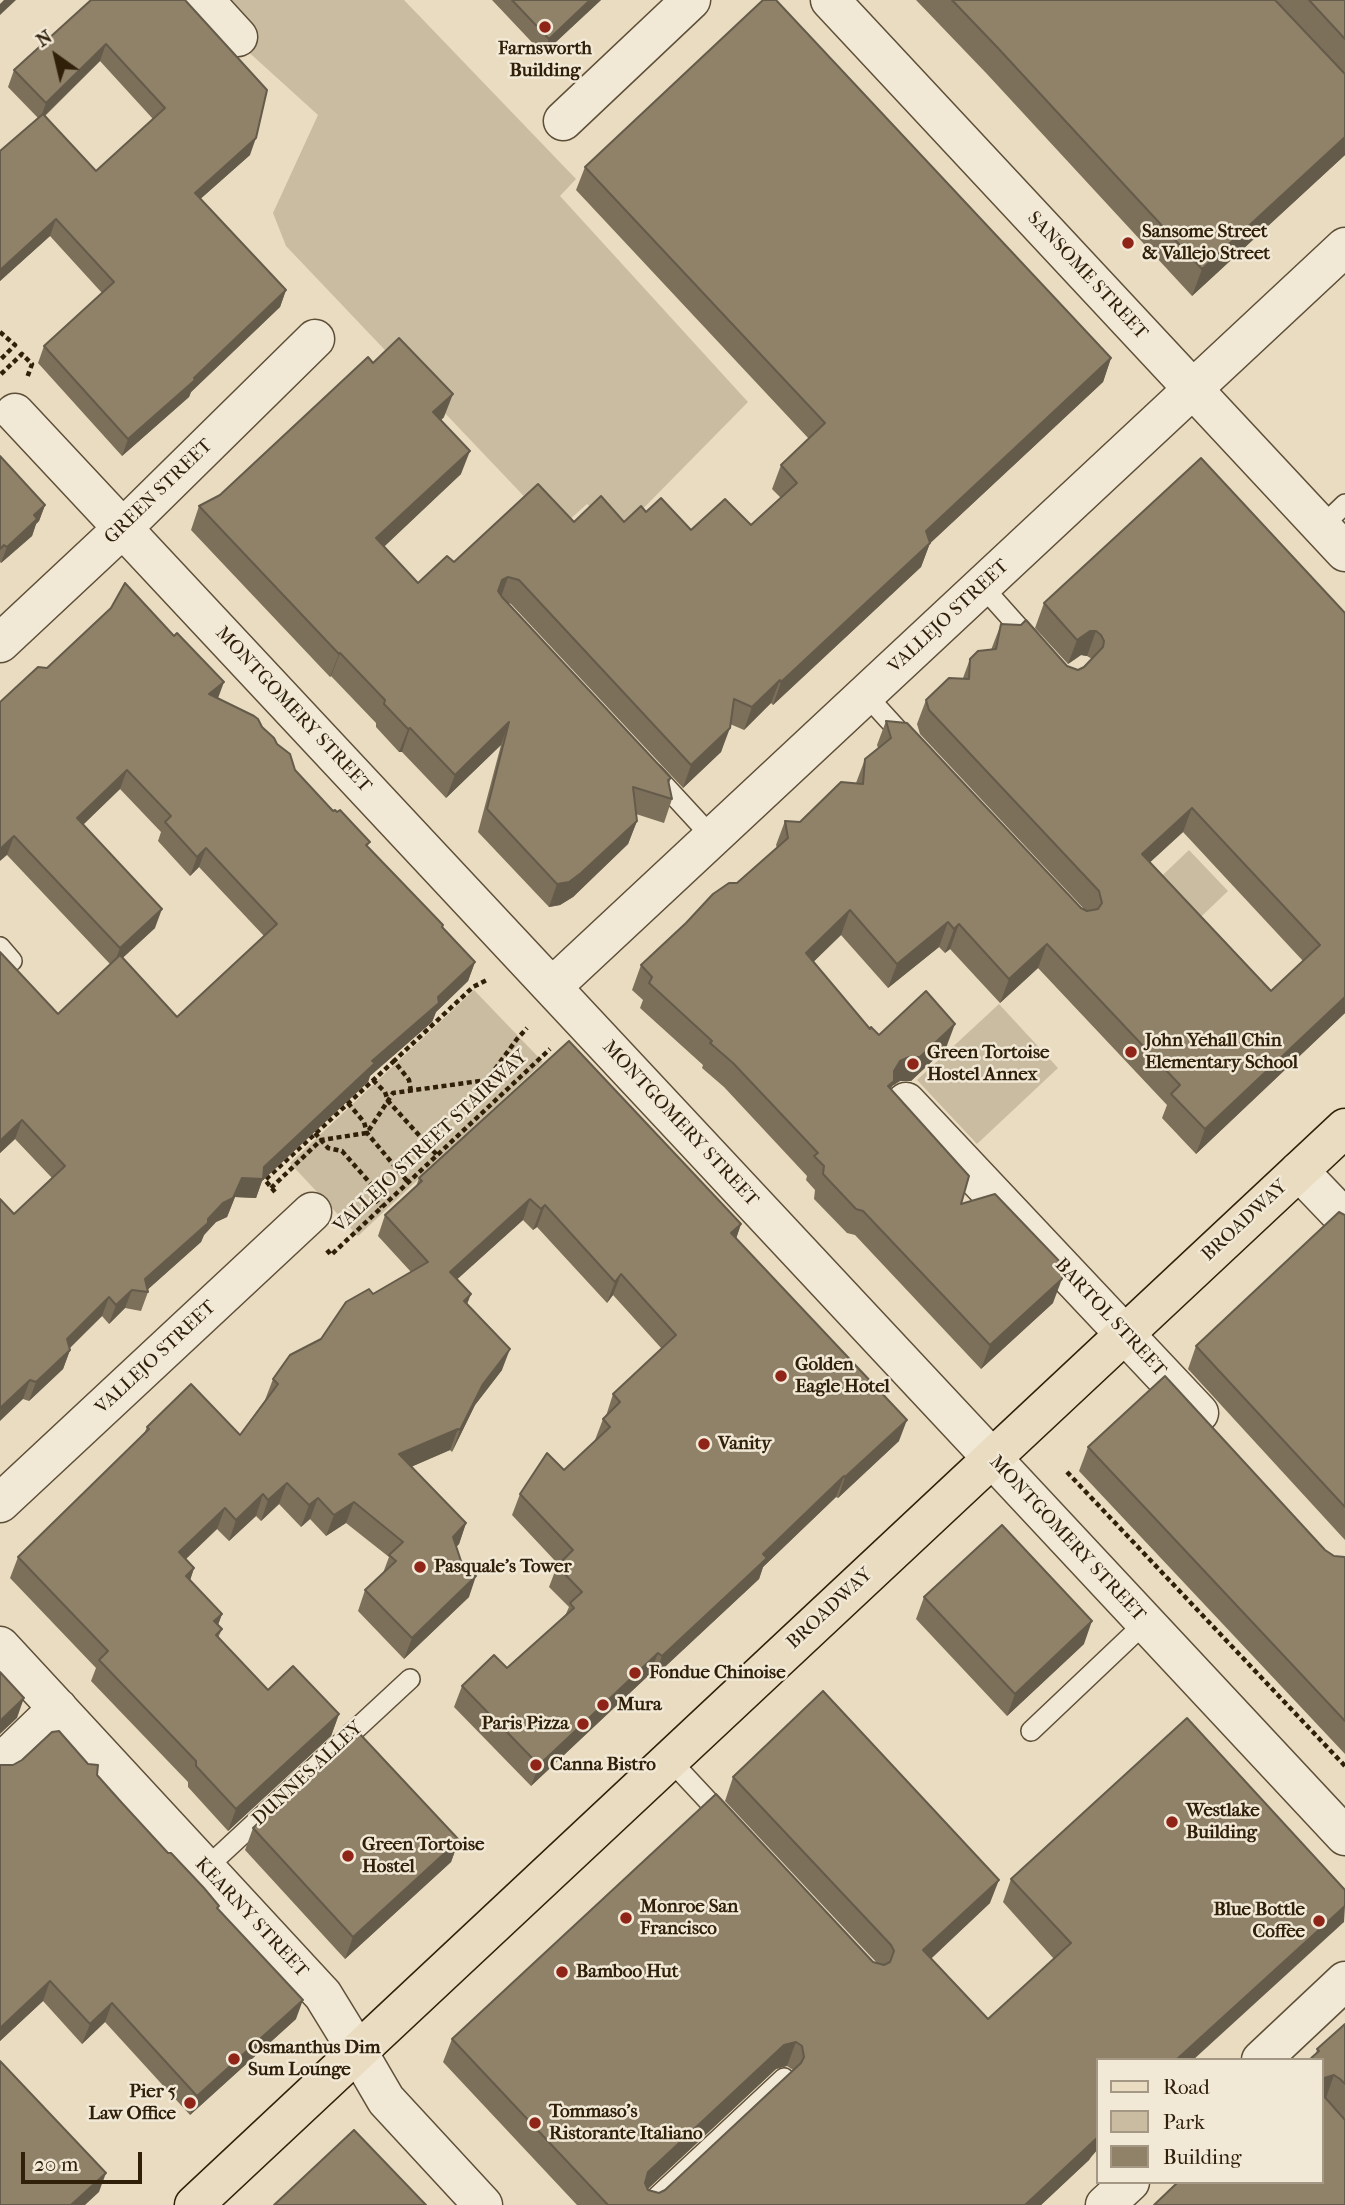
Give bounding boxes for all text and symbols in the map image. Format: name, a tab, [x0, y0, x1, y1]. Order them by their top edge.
marker: Farnsworth Building	[537, 19, 553, 35]
north arrow	[21, 21, 91, 91]
text: N	[32, 25, 56, 52]
place label: Farnsworth Building	[498, 38, 592, 82]
street label: SANSOME STREET	[1022, 207, 1152, 345]
place label: Sansome Street & Vallejo Street	[1142, 221, 1270, 265]
marker: Sansome Street & Vallejo Street	[1120, 235, 1136, 251]
street label: GREEN STREET	[100, 435, 218, 549]
street label: VALLEJO STREET	[884, 555, 1014, 679]
street label: MONTGOMERY STREET	[210, 622, 376, 798]
place label: John Yehall Chin Elementary School	[1145, 1030, 1298, 1074]
street label: MONTGOMERY STREET	[597, 1036, 763, 1212]
place label: Green Tortoise Hostel Annex	[927, 1042, 1049, 1086]
marker: John Yehall Chin Elementary School	[1123, 1044, 1139, 1060]
street label: VALLEJO STREET STAIRWAY	[329, 1046, 533, 1238]
marker: Green Tortoise Hostel Annex	[905, 1056, 921, 1072]
street label: BROADWAY	[1197, 1176, 1293, 1266]
street label: BARTOL STREET	[1049, 1254, 1171, 1382]
street label: VALLEJO STREET	[91, 1296, 221, 1420]
place label: Golden Eagle Hotel	[795, 1354, 890, 1398]
marker: Golden Eagle Hotel	[773, 1368, 789, 1384]
place label: Vanity	[718, 1433, 771, 1455]
marker: Vanity	[696, 1436, 712, 1452]
street label: MONTGOMERY STREET	[984, 1451, 1150, 1627]
place label: Pasquale's Tower	[434, 1556, 572, 1578]
marker: Pasquale's Tower	[412, 1559, 428, 1575]
street label: BROADWAY	[782, 1564, 878, 1654]
place label: Fondue Chinoise	[649, 1662, 786, 1684]
marker: Fondue Chinoise	[627, 1665, 643, 1681]
place label: Mura	[617, 1694, 662, 1716]
marker: Mura	[595, 1697, 611, 1713]
place label: Paris Pizza	[481, 1713, 569, 1735]
marker: Paris Pizza	[575, 1716, 591, 1732]
street label: DUNNES ALLEY	[248, 1717, 368, 1831]
place label: Canna Bistro	[550, 1754, 656, 1776]
marker: Canna Bistro	[528, 1757, 544, 1773]
place label: Westlake Building	[1186, 1800, 1260, 1844]
marker: Westlake Building	[1164, 1814, 1180, 1830]
place label: Green Tortoise Hostel	[362, 1834, 484, 1878]
marker: Green Tortoise Hostel	[340, 1848, 356, 1864]
street label: KEARNY STREET	[190, 1853, 312, 1983]
place label: Monroe San Francisco	[640, 1896, 738, 1940]
place label: Blue Bottle Coffee	[1213, 1899, 1305, 1943]
marker: Monroe San Francisco	[618, 1910, 634, 1926]
marker: Blue Bottle Coffee	[1311, 1913, 1327, 1929]
place label: Bamboo Hut	[576, 1961, 678, 1983]
marker: Bamboo Hut	[554, 1964, 570, 1980]
place label: Osmanthus Dim Sum Lounge	[248, 2037, 380, 2081]
marker: Osmanthus Dim Sum Lounge	[226, 2051, 242, 2067]
legend	[1096, 2058, 1324, 2184]
text: Road	[1163, 2075, 1210, 2099]
place label: Pier 5 Law Office	[88, 2081, 176, 2125]
marker: Pier 5 Law Office	[182, 2095, 198, 2111]
place label: Tommaso's Ristorante Italiano	[549, 2101, 703, 2145]
text: Park	[1163, 2110, 1205, 2134]
marker: Tommaso's Ristorante Italiano	[527, 2115, 543, 2131]
scale bar	[24, 2138, 145, 2182]
text: Building	[1163, 2145, 1241, 2169]
text: 20 m	[34, 2152, 78, 2176]

